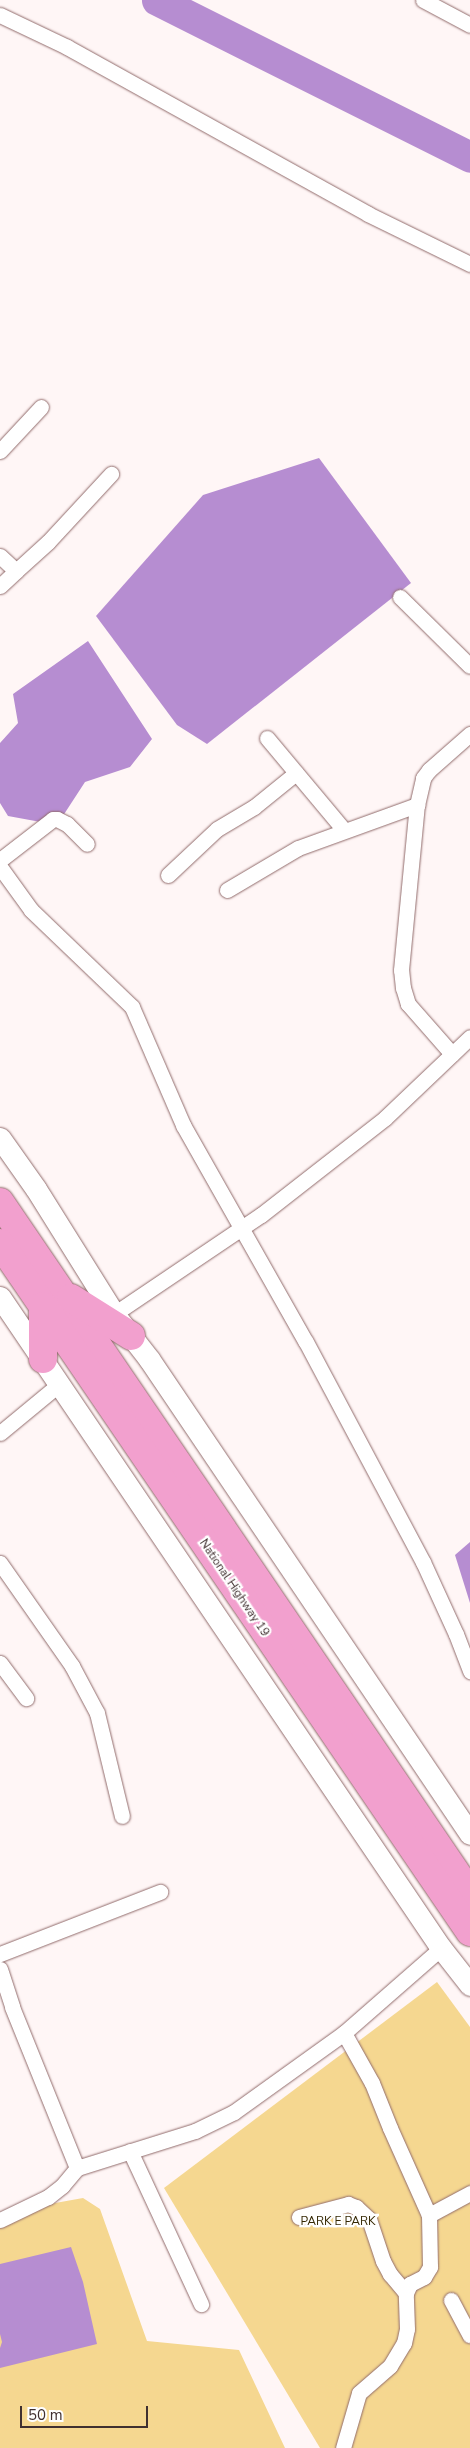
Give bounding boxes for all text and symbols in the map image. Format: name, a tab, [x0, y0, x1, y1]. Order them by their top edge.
street label: National Highway 19	[196, 1537, 272, 1639]
park label: PARK E PARK	[300, 2215, 376, 2229]
scale bar	[22, 2396, 150, 2428]
text: 50 m	[28, 2405, 63, 2425]

